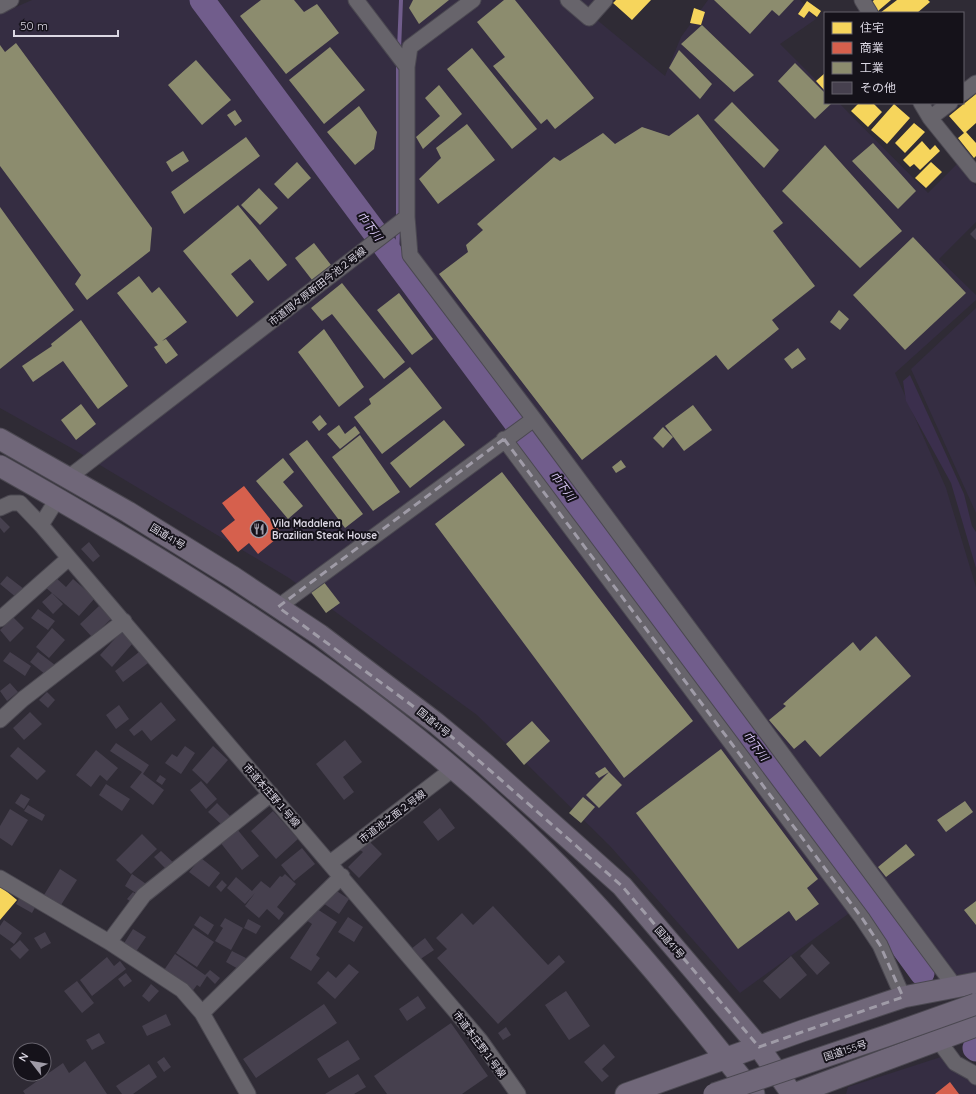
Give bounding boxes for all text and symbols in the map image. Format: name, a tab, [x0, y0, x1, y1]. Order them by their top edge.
scale bar	[14, 12, 118, 38]
legend	[824, 12, 964, 104]
text: 50 m	[20, 18, 48, 33]
text: 住宅	[860, 20, 884, 35]
text: 商業	[860, 40, 884, 55]
text: 工業	[860, 60, 884, 75]
text: その他	[860, 80, 896, 95]
water label: 巾下川	[354, 209, 386, 244]
street label: 市道間々原新田今池２号線	[266, 244, 369, 328]
water label: 巾下川	[547, 469, 579, 504]
place label: Vila Madalena Brazilian Steak House	[272, 517, 377, 542]
restaurant icon: Vila Madalena Brazilian Steak House	[249, 519, 269, 539]
street label: 国道41号	[148, 521, 188, 552]
street label: 国道41号	[414, 705, 453, 740]
water label: 巾下川	[740, 729, 772, 764]
street label: 市道本庄野１号線	[240, 761, 303, 830]
street label: 市道池之面２号線	[356, 787, 428, 846]
street label: 国道41号	[652, 923, 687, 961]
street label: 市道本庄野１号線	[450, 1008, 509, 1080]
street label: 国道155号	[822, 1037, 868, 1064]
north arrow	[12, 1042, 52, 1082]
text: N	[15, 1050, 32, 1064]

